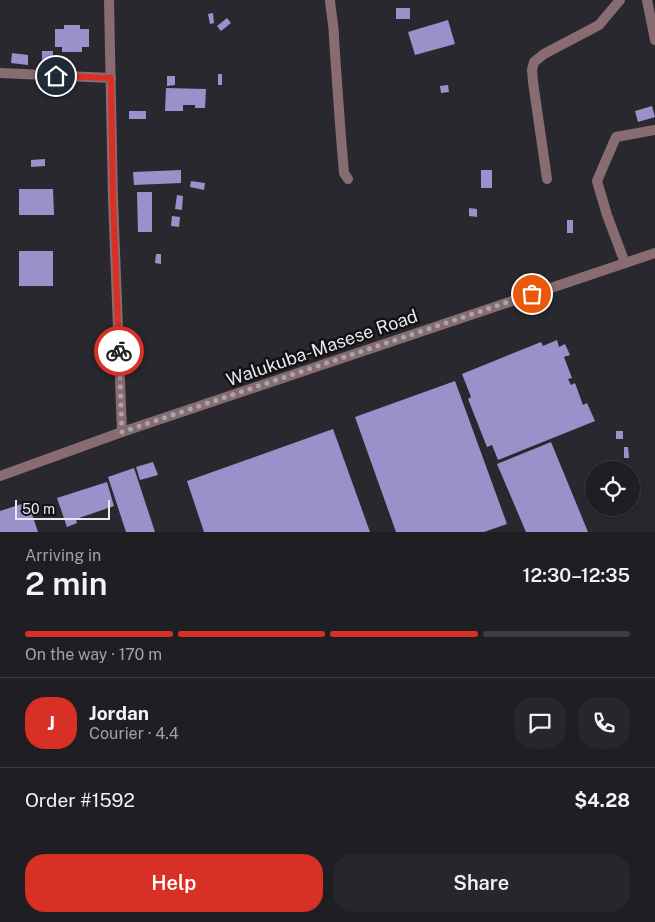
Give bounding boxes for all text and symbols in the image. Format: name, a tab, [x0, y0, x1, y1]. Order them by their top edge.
pin	[35, 55, 77, 97]
icon: home	[42, 62, 70, 90]
pin	[511, 273, 553, 315]
icon: bag	[518, 280, 546, 308]
street label: Walukuba-Masese Road	[223, 305, 420, 390]
courier	[94, 326, 144, 376]
icon: bike	[105, 337, 133, 365]
map controls	[585, 461, 640, 516]
button: locate	[585, 461, 640, 516]
scale bar	[15, 497, 110, 520]
text: 50 m	[22, 501, 55, 517]
text: Arriving in	[25, 546, 101, 565]
text: 12:30–12:35	[523, 564, 630, 586]
text: 2 min	[25, 565, 108, 602]
text: On the way · 170 m	[25, 645, 162, 664]
button: chat	[514, 697, 566, 749]
button: phone	[578, 697, 630, 749]
text: Jordan	[89, 702, 149, 724]
text: J	[47, 712, 55, 734]
text: Courier · 4.4	[89, 724, 179, 743]
text: Order #1592	[25, 789, 135, 811]
text: $4.28	[574, 789, 630, 811]
button: Help	[25, 854, 323, 912]
button: Share	[333, 854, 630, 912]

